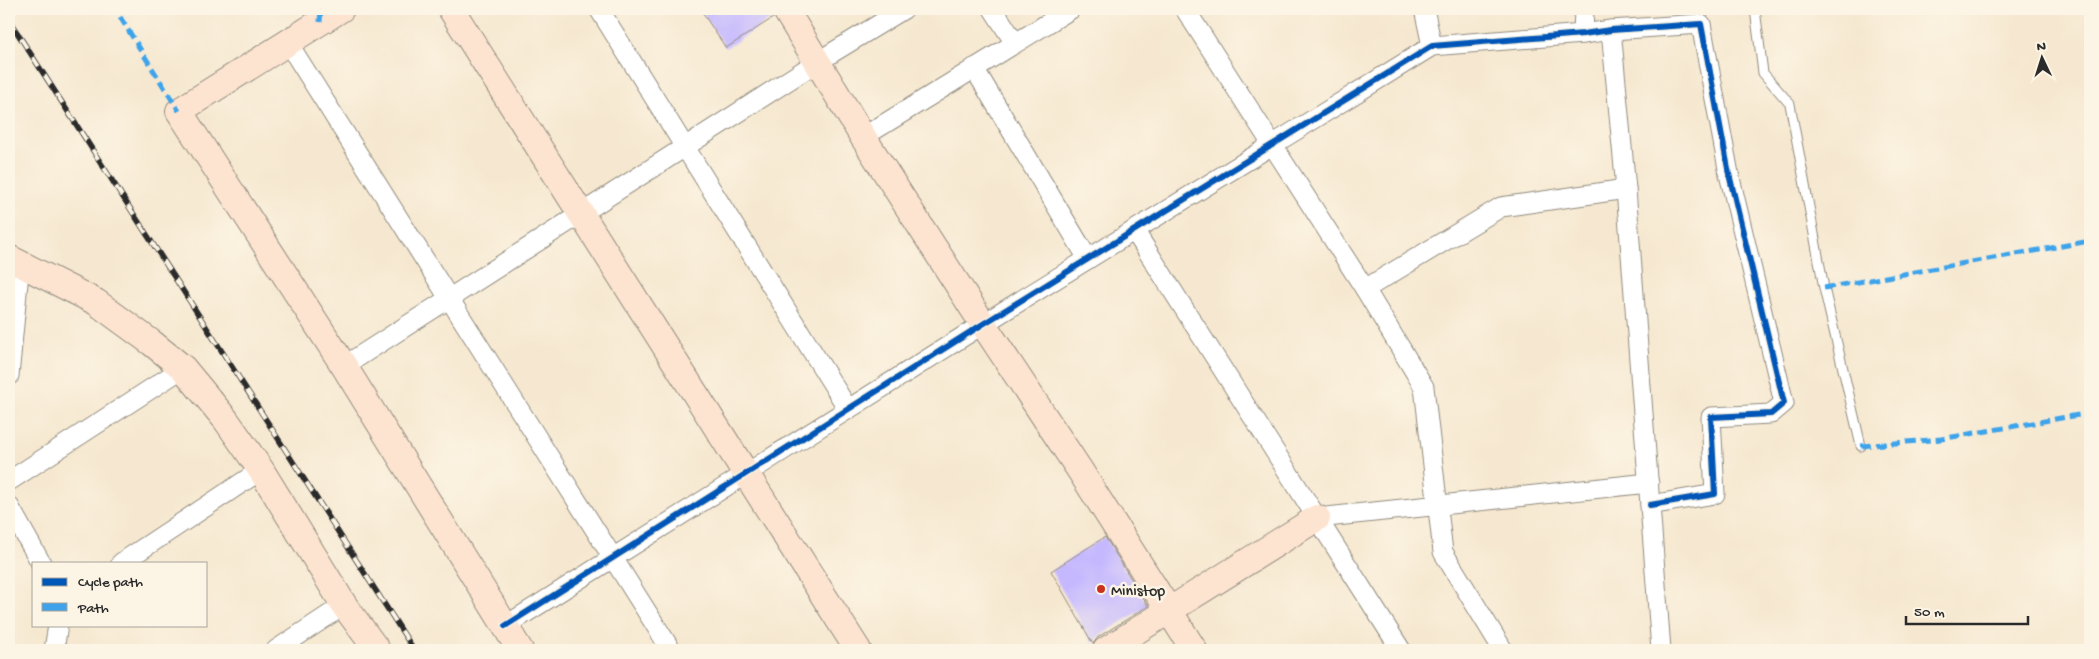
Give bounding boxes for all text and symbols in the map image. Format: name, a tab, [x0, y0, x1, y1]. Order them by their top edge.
north arrow	[2016, 32, 2066, 82]
text: N	[2036, 39, 2046, 56]
legend	[32, 562, 208, 626]
text: Cycle path	[78, 574, 143, 592]
marker: Ministop	[1095, 583, 1107, 595]
place label: Ministop	[1111, 583, 1165, 602]
scale bar	[1906, 594, 2029, 626]
text: Path	[77, 600, 109, 618]
text: 50 m	[1914, 604, 1945, 622]

